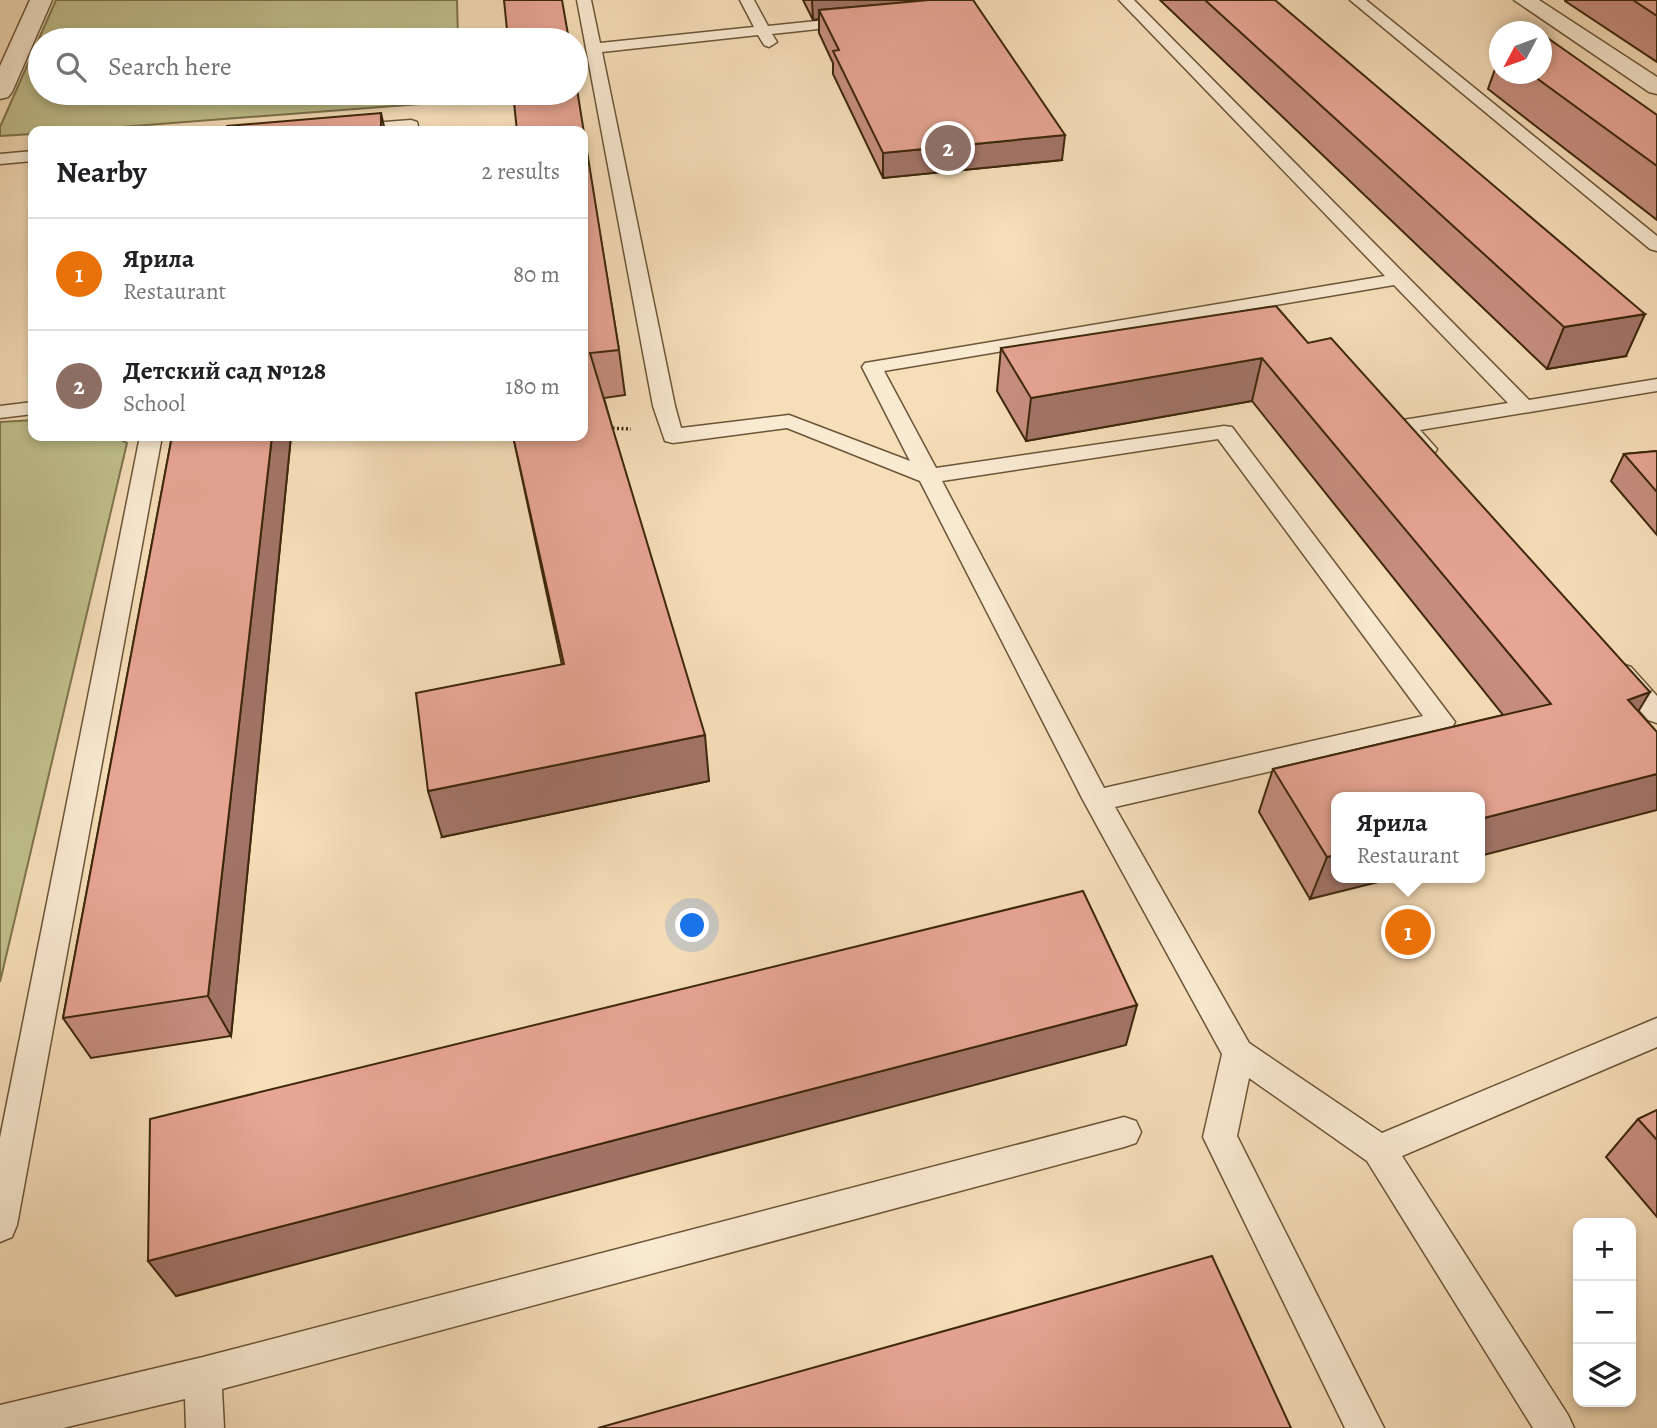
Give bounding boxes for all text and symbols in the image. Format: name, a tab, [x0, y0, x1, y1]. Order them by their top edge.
north arrow	[1489, 21, 1552, 84]
search box	[28, 28, 588, 105]
icon: search	[52, 48, 90, 86]
text: Search here	[108, 49, 232, 84]
pin: 2	[925, 122, 971, 174]
text: Nearby	[56, 152, 147, 192]
text: 2 results	[482, 156, 560, 187]
text: Ярила	[123, 241, 194, 276]
text: 1	[75, 259, 83, 290]
text: 80 m	[513, 259, 560, 290]
text: Restaurant	[123, 276, 226, 307]
text: Детский сад №128	[123, 353, 326, 388]
text: 2	[73, 371, 85, 402]
text: 180 m	[505, 371, 560, 402]
text: School	[123, 388, 185, 419]
popup	[1331, 792, 1485, 883]
text: Ярила	[1356, 805, 1428, 840]
text: Restaurant	[1356, 840, 1460, 871]
pin: 1	[1385, 906, 1431, 958]
your location	[675, 908, 709, 942]
map controls	[1573, 1218, 1636, 1407]
button: +	[1573, 1218, 1636, 1281]
button: −	[1573, 1281, 1636, 1344]
button: layers	[1573, 1344, 1636, 1407]

